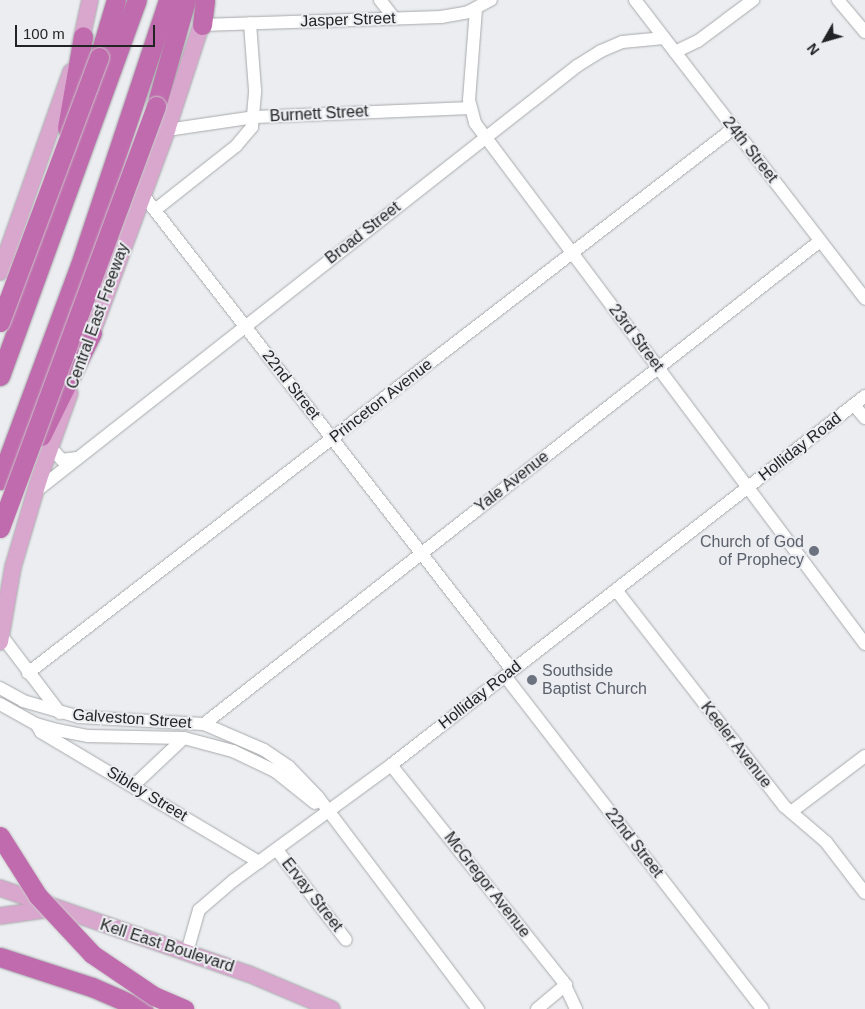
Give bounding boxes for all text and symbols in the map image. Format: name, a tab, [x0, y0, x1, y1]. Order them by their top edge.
street label: Jasper Street	[300, 9, 396, 31]
scale bar	[18, 15, 158, 47]
north arrow	[800, 15, 850, 65]
text: 100 m	[23, 25, 65, 42]
text: N	[804, 40, 823, 58]
street label: Burnett Street	[269, 102, 369, 126]
street label: 24th Street	[718, 113, 782, 187]
street label: Broad Street	[322, 198, 404, 268]
street label: Central East Freeway	[63, 240, 133, 392]
street label: 23rd Street	[605, 301, 667, 375]
street label: 22nd Street	[258, 346, 324, 424]
street label: Princeton Avenue	[325, 355, 437, 447]
street label: Holliday Road	[755, 409, 845, 485]
street label: Yale Avenue	[471, 447, 553, 517]
place label: Church of God of Prophecy	[700, 532, 804, 570]
marker: Church of God of Prophecy	[808, 545, 820, 557]
street label: Holliday Road	[435, 657, 525, 733]
place label: Southside Baptist Church	[542, 661, 647, 699]
marker: Southside Baptist Church	[526, 674, 538, 686]
street label: Keeler Avenue	[696, 698, 776, 792]
street label: Galveston Street	[72, 705, 192, 733]
street label: Sibley Street	[103, 762, 191, 826]
street label: 22nd Street	[601, 804, 667, 882]
street label: McGregor Avenue	[440, 828, 534, 942]
street label: Ervay Street	[277, 854, 347, 936]
street label: Kell East Boulevard	[98, 915, 236, 977]

